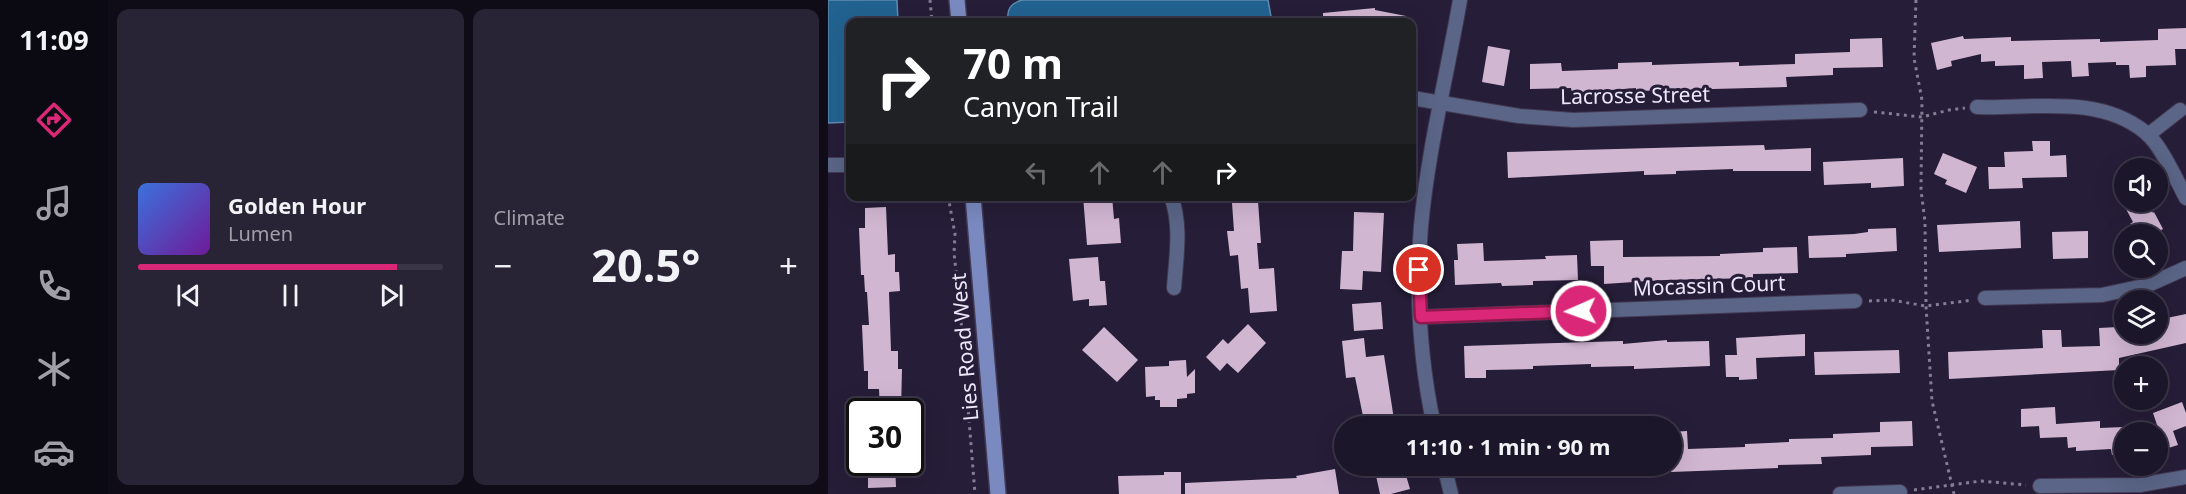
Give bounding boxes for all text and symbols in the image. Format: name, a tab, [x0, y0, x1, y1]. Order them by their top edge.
text: 11:09	[19, 21, 89, 58]
text: 70 m	[963, 34, 1063, 91]
icon: right	[864, 42, 942, 120]
street label: Lacrosse Street	[1560, 80, 1711, 110]
text: Canyon Trail	[963, 88, 1119, 125]
icon: directions	[33, 99, 75, 141]
icon: left	[1020, 156, 1053, 189]
icon: ahead	[1083, 156, 1116, 189]
icon: ahead	[1146, 156, 1179, 189]
icon: right	[1209, 156, 1242, 189]
map controls	[2114, 158, 2168, 476]
button: sound	[2114, 158, 2168, 212]
icon: music	[33, 182, 75, 224]
text: Golden Hour	[228, 190, 366, 220]
text: Climate	[494, 204, 565, 231]
text: Lumen	[228, 220, 293, 247]
button: search	[2114, 224, 2168, 278]
text: 20.5°	[591, 234, 700, 295]
text: −	[494, 243, 512, 288]
text: +	[779, 243, 798, 288]
pin	[1393, 244, 1444, 295]
icon: arrive	[1402, 253, 1435, 286]
icon: phone	[33, 265, 75, 307]
street label: Mocassin Court	[1632, 268, 1786, 302]
street label: Lies Road West	[944, 272, 984, 422]
icon: previous	[172, 279, 205, 312]
icon: pause	[274, 279, 307, 312]
icon: next	[375, 279, 408, 312]
position arrow	[1549, 279, 1613, 343]
button: layers	[2114, 290, 2168, 344]
icon: climate	[33, 348, 75, 390]
button: +	[2114, 356, 2168, 410]
speed limit sign: 30	[846, 398, 924, 476]
button: −	[2114, 422, 2168, 476]
icon: car	[33, 431, 75, 473]
text: 11:10 · 1 min · 90 m	[1406, 431, 1610, 461]

